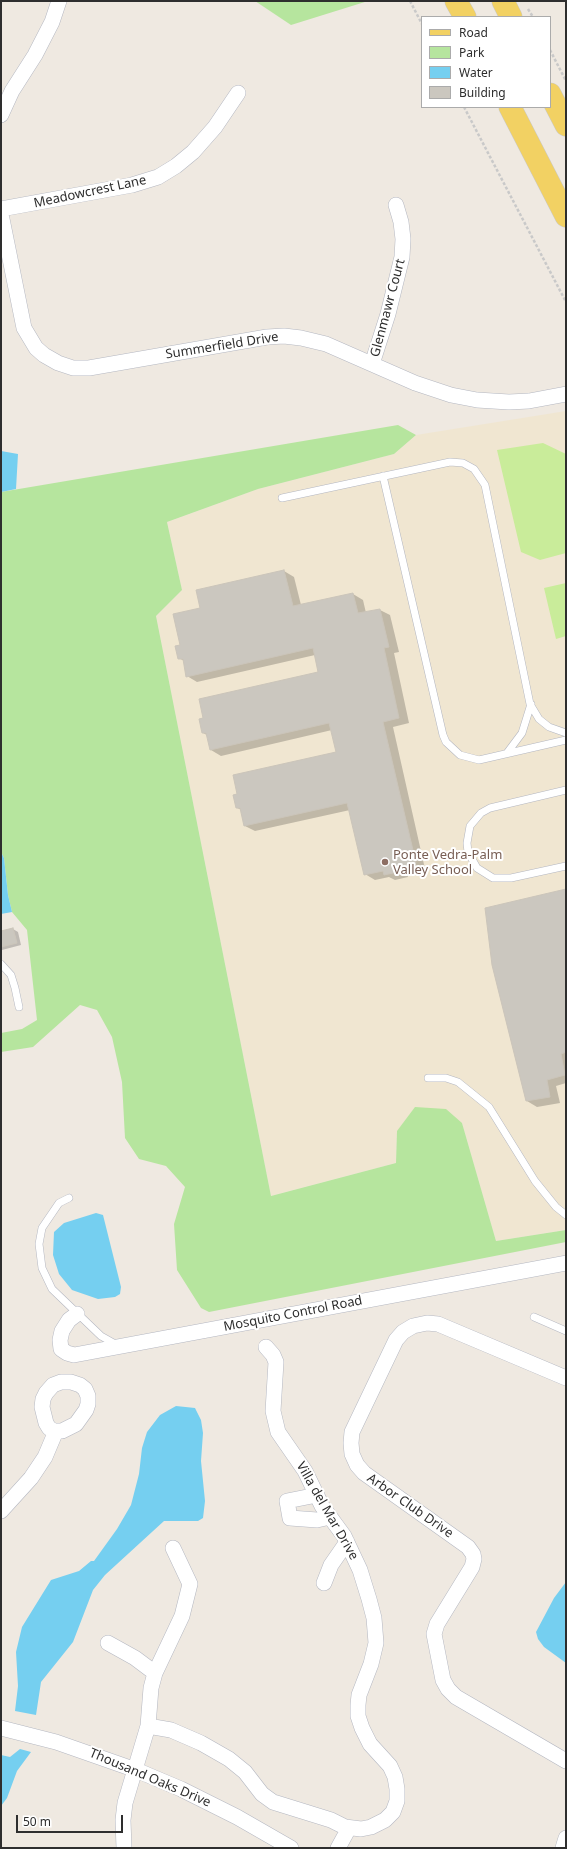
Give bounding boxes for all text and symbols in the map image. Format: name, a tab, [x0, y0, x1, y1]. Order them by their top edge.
legend	[421, 16, 551, 108]
text: Road	[459, 24, 488, 41]
text: Park	[459, 44, 484, 61]
text: Water	[459, 64, 493, 81]
text: Building	[459, 84, 506, 101]
street label: Meadowcrest Lane	[32, 172, 148, 212]
street label: Glenmawr Court	[367, 257, 409, 359]
street label: Summerfield Drive	[164, 329, 280, 363]
place label: Ponte Vedra-Palm Valley School	[393, 847, 502, 878]
marker: Ponte Vedra-Palm Valley School	[380, 857, 390, 867]
street label: Mosquito Control Road	[222, 1293, 364, 1335]
street label: Villa del Mar Drive	[293, 1459, 361, 1563]
street label: Arbor Club Drive	[364, 1471, 456, 1541]
street label: Thousand Oaks Drive	[87, 1745, 213, 1811]
scale bar	[18, 1807, 125, 1833]
text: 50 m	[23, 1813, 51, 1830]

